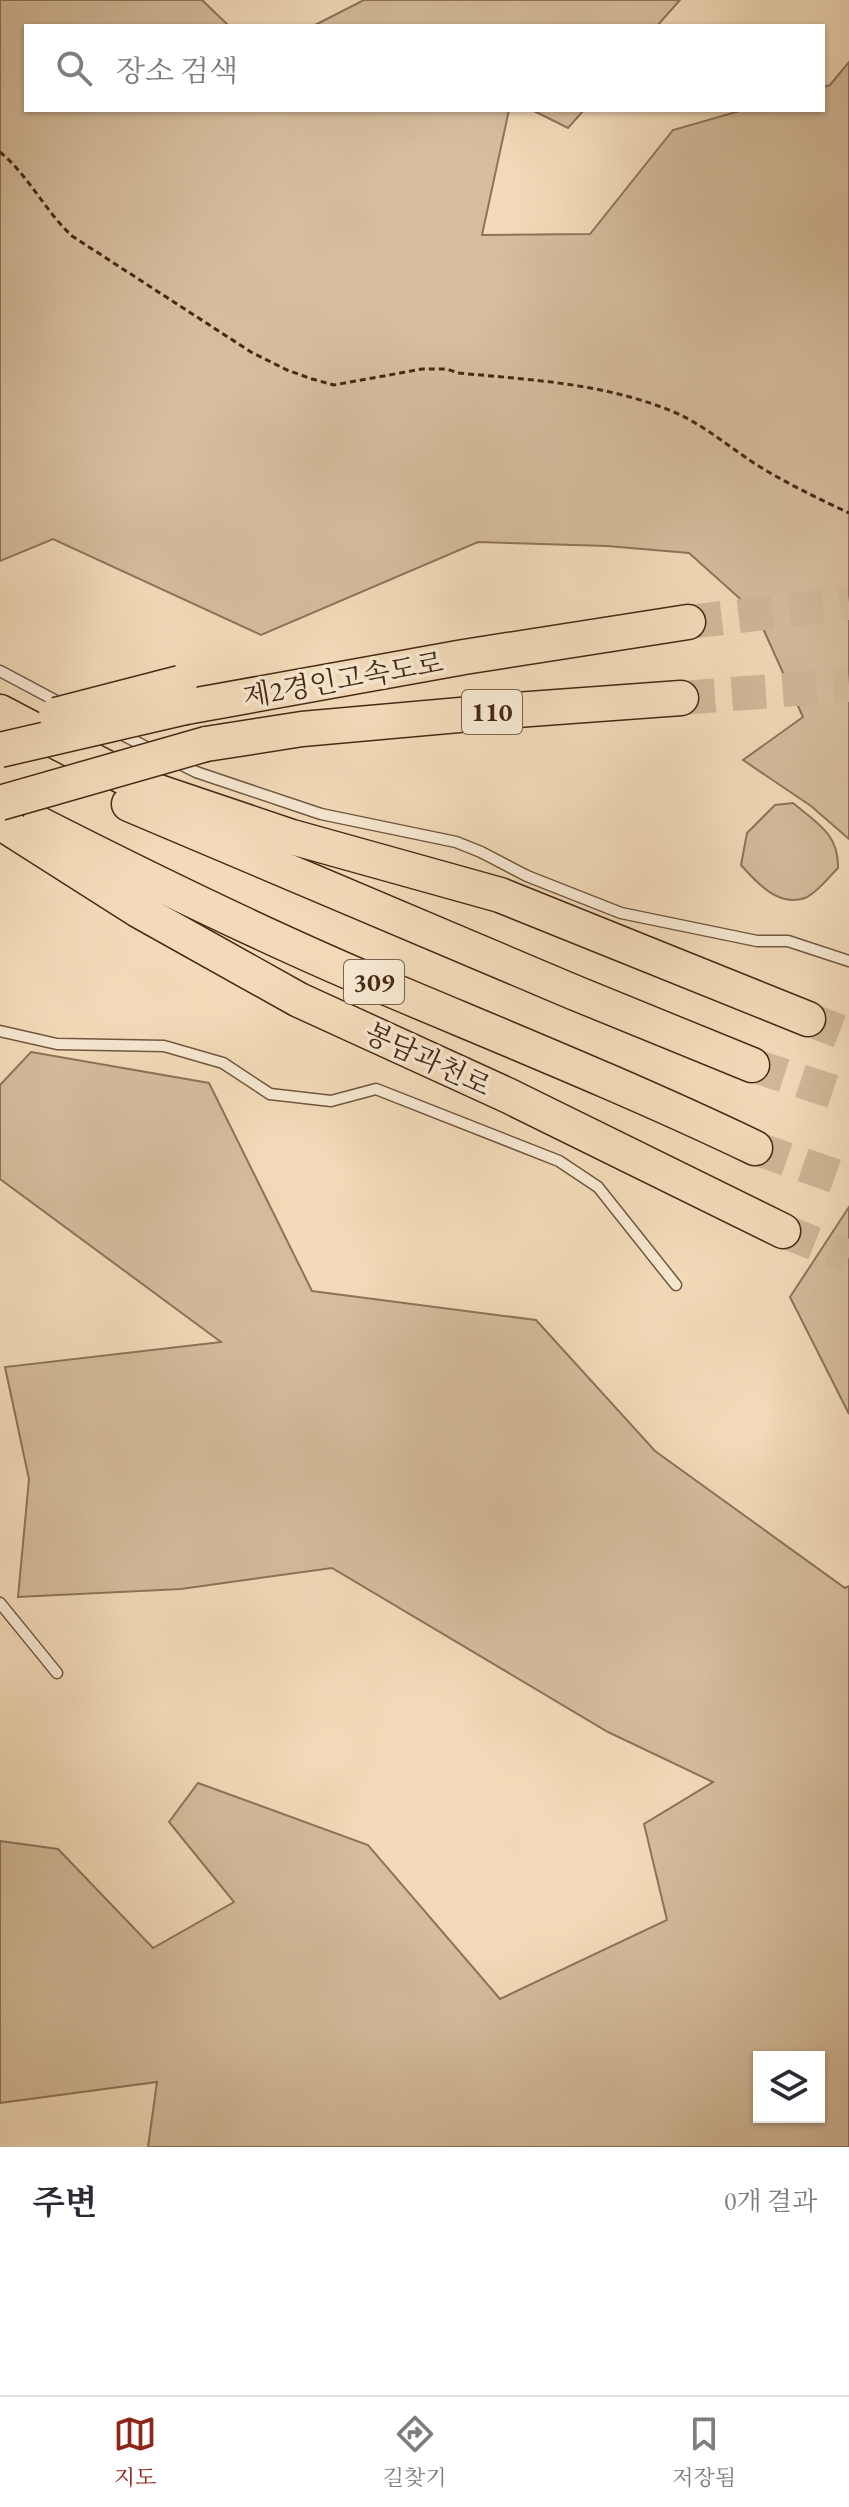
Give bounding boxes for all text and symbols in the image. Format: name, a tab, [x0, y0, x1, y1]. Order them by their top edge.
search box	[24, 24, 825, 112]
icon: search	[52, 46, 96, 90]
text: 장소 검색	[116, 51, 238, 90]
street label: 제2경인고속도로	[240, 644, 446, 714]
road number: 110	[462, 690, 522, 734]
road number: 309	[344, 960, 404, 1004]
street label: 봉담과천로	[359, 1014, 497, 1104]
map controls	[753, 2051, 825, 2123]
button: layers	[753, 2051, 825, 2123]
text: 주변	[32, 2180, 98, 2224]
text: 0개 결과	[724, 2184, 817, 2218]
tab: 지도	[113, 2412, 157, 2492]
tab: 길찾기	[383, 2412, 446, 2492]
tab: 저장됨	[672, 2412, 736, 2492]

